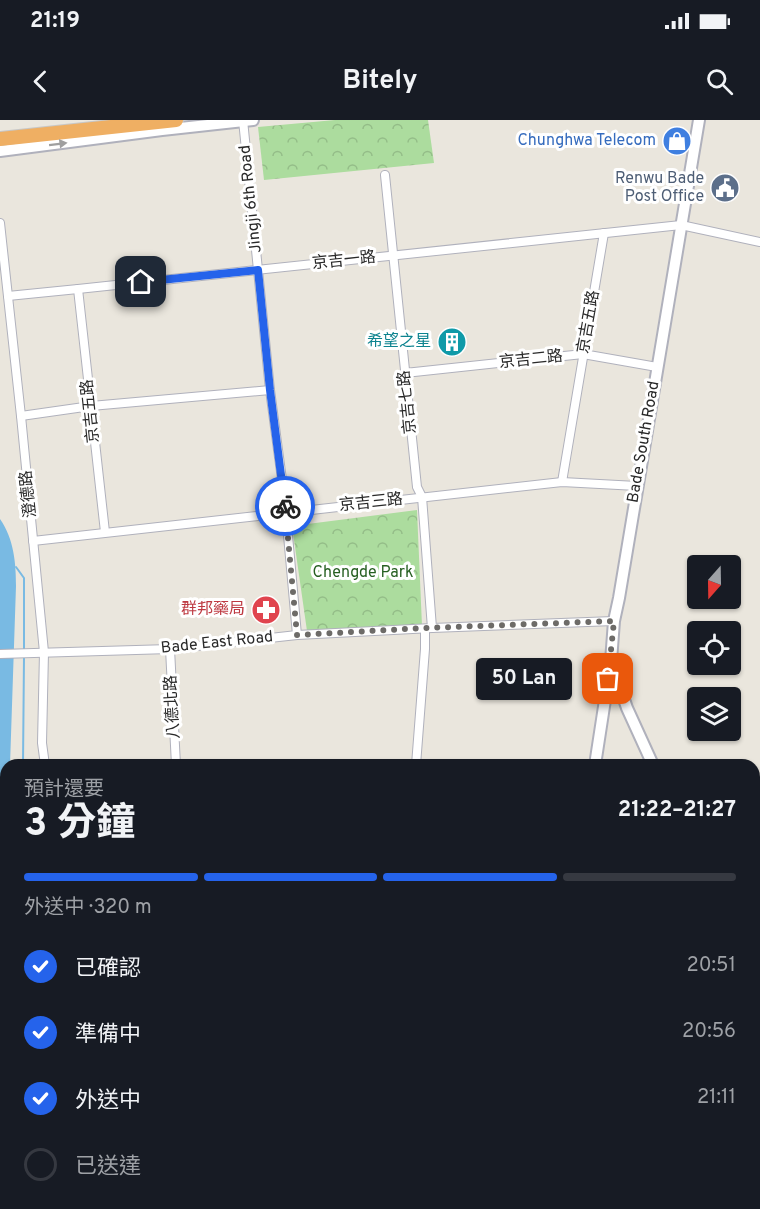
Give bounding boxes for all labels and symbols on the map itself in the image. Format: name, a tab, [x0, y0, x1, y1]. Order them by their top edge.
shop icon: Chunghwa Telecom	[661, 125, 693, 157]
place label: Chunghwa Telecom	[517, 131, 656, 151]
one-way arrow	[49, 139, 68, 148]
street label: Jingji 6th Road	[235, 144, 267, 254]
place label: Renwu Bade Post Office	[615, 169, 704, 207]
public building icon: Renwu Bade Post Office	[709, 172, 741, 204]
street label: 京吉一路	[311, 248, 377, 274]
pin	[115, 256, 166, 307]
street label: 京吉五路	[574, 289, 604, 355]
building icon: 希望之星	[436, 326, 468, 358]
place label: 希望之星	[367, 331, 431, 352]
street label: 京吉二路	[498, 347, 564, 373]
street label: 京吉七路	[395, 369, 421, 435]
street label: 京吉五路	[78, 378, 104, 444]
street label: Bade South Road	[623, 379, 665, 505]
street label: 澄德路	[17, 469, 41, 519]
courier	[255, 476, 315, 536]
street label: 京吉三路	[338, 490, 404, 516]
north arrow	[687, 555, 741, 609]
park label: Chengde Park	[313, 563, 413, 583]
pharmacy icon: 群邦藥局	[250, 594, 282, 626]
place label: 群邦藥局	[181, 600, 245, 620]
street label: Bade East Road	[160, 627, 274, 659]
pin	[582, 653, 633, 704]
callout: 50 Lan	[476, 658, 572, 700]
street label: 八德北路	[161, 675, 185, 739]

